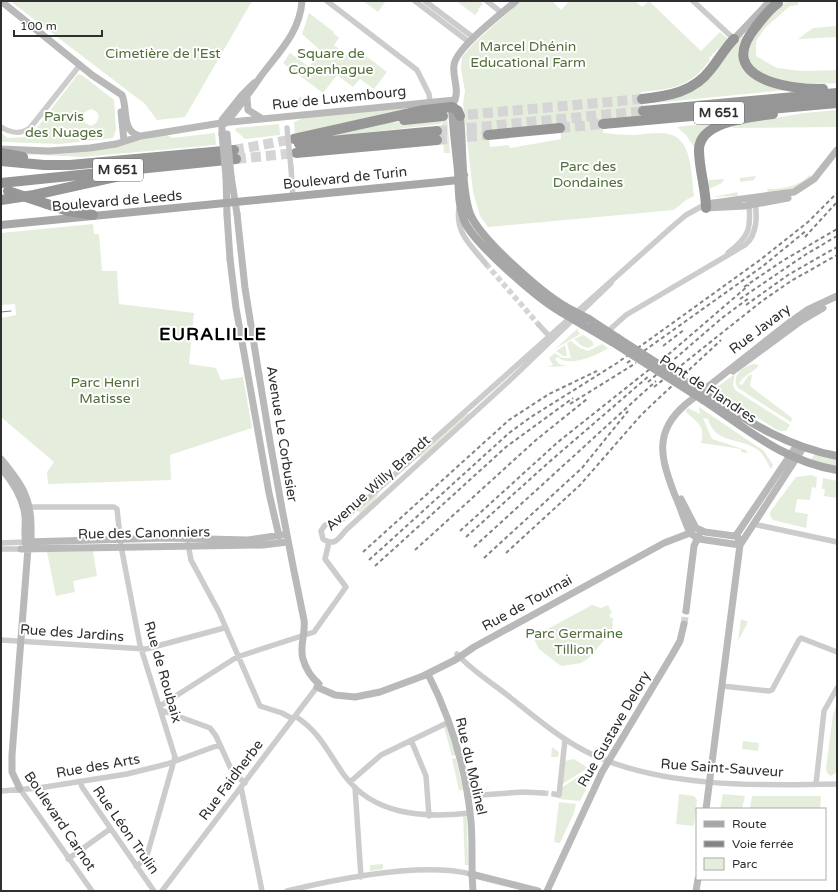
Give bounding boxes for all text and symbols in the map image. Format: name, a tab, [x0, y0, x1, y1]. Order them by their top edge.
scale bar	[14, 12, 102, 38]
text: 100 m	[20, 19, 57, 33]
park label: Marcel Dhénin Educational Farm	[470, 38, 586, 71]
park label: Cimetière de l'Est	[105, 45, 221, 62]
park label: Square de Copenhague	[289, 45, 374, 78]
street label: Rue de Luxembourg	[271, 82, 407, 114]
road number: M 651	[694, 102, 744, 124]
park label: Parvis des Nuages	[25, 108, 103, 141]
park label: Parc des Dondaines	[553, 158, 624, 191]
road number: M 651	[93, 159, 143, 181]
street label: Boulevard de Turin	[282, 163, 408, 193]
street label: Boulevard de Leeds	[51, 187, 183, 215]
street label: Rue Javary	[726, 300, 794, 358]
district label: EURALILLE	[159, 323, 267, 345]
street label: Pont de Flandres	[656, 351, 760, 427]
street label: Avenue Le Corbusier	[263, 365, 301, 504]
park label: Parc Henri Matisse	[71, 374, 139, 407]
street label: Avenue Willy Brandt	[322, 431, 434, 534]
street label: Rue des Canonniers	[78, 523, 211, 543]
street label: Rue de Tournai	[479, 571, 575, 635]
street label: Rue de Roubaix	[140, 619, 186, 725]
street label: Rue des Jardins	[19, 621, 125, 645]
park label: Parc Germaine Tillion	[525, 625, 623, 658]
street label: Rue Gustave Delory	[574, 668, 654, 790]
street label: Rue du Molinel	[451, 715, 491, 817]
street label: Rue Faidherbe	[195, 736, 267, 824]
street label: Rue des Arts	[55, 750, 142, 782]
street label: Rue Saint-Sauveur	[660, 755, 785, 781]
street label: Boulevard Carnot	[20, 768, 100, 874]
street label: Rue Léon Trulin	[89, 783, 163, 877]
legend	[696, 808, 826, 880]
text: Route	[732, 817, 767, 831]
text: Voie ferrée	[732, 837, 794, 851]
text: Parc	[732, 857, 757, 871]

